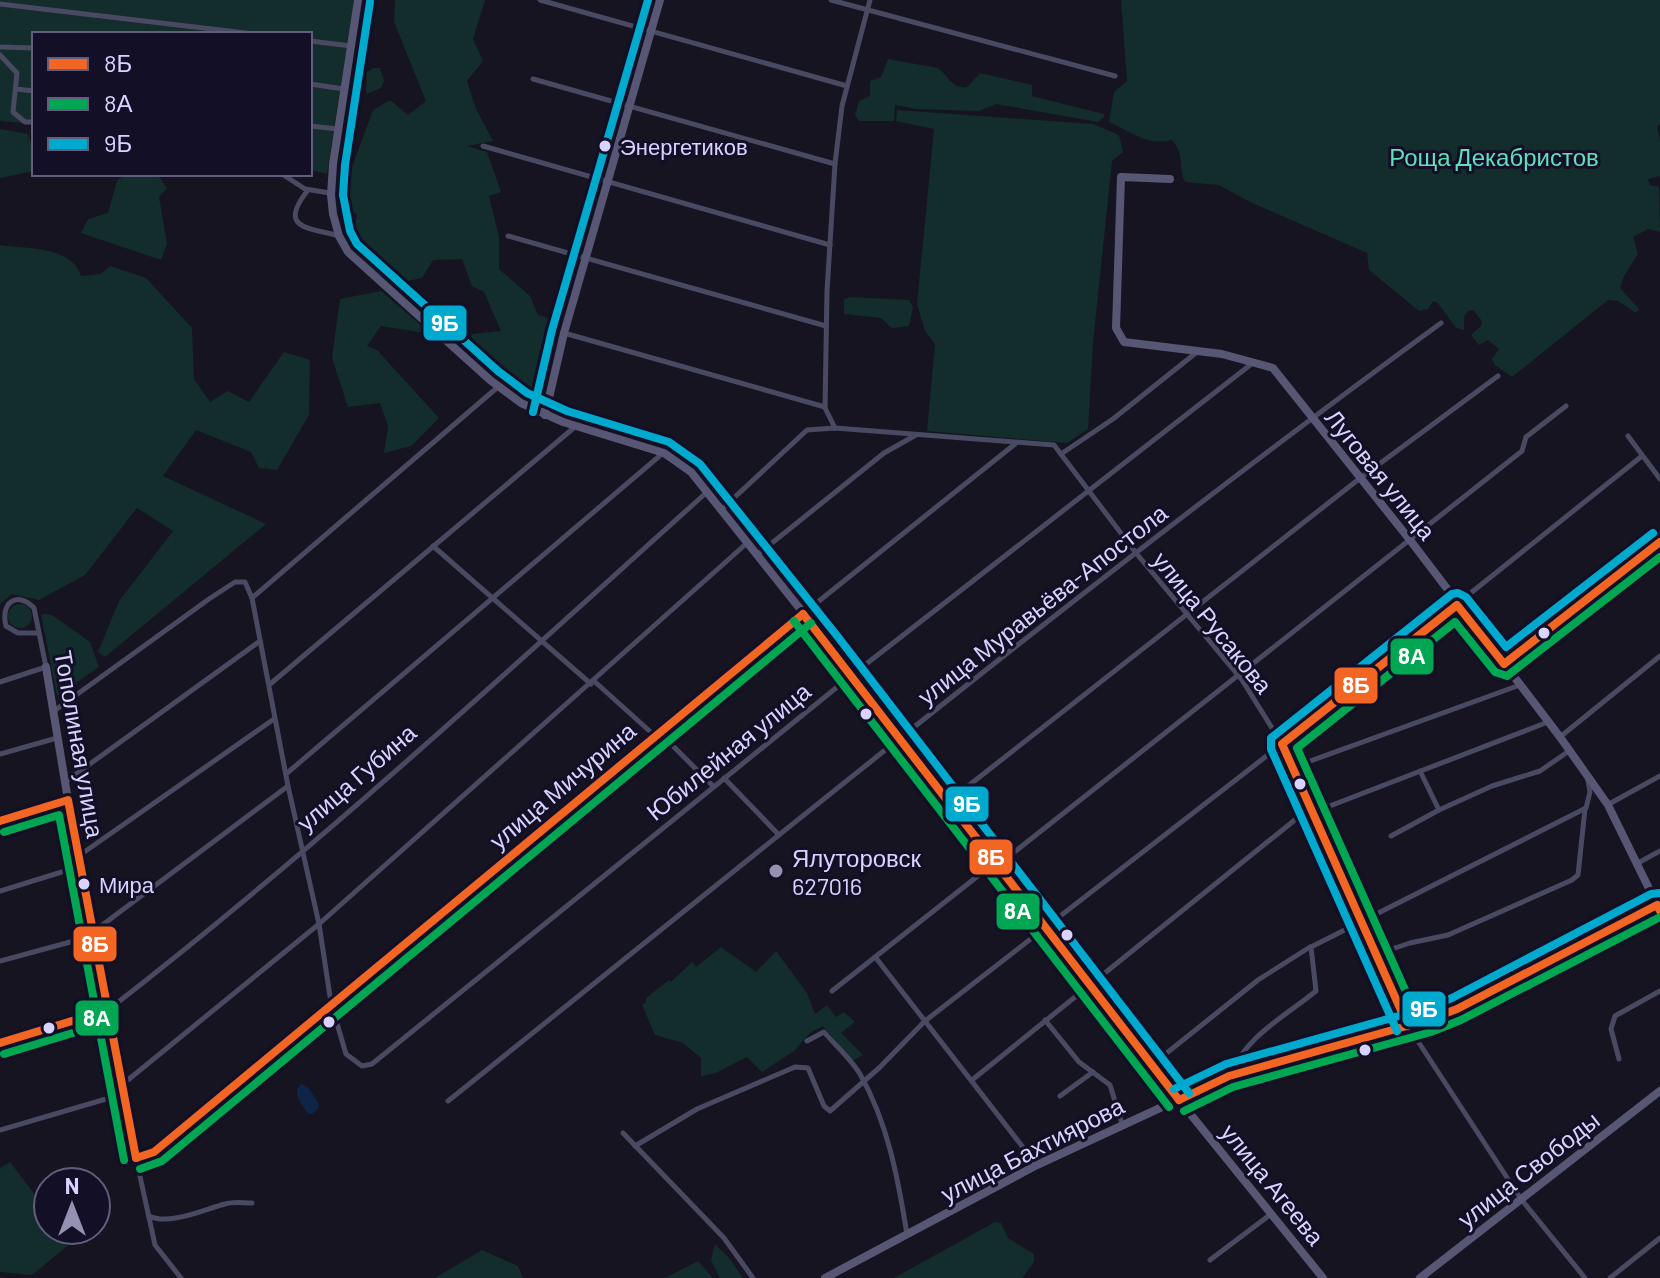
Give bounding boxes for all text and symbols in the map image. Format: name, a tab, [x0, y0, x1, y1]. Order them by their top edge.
legend	[32, 32, 312, 176]
text: 8Б	[104, 48, 132, 77]
text: 8А	[104, 88, 133, 117]
text: 9Б	[104, 128, 132, 157]
place label: Энергетиков	[620, 133, 748, 160]
marker: Энергетиков	[597, 138, 613, 154]
park label: Роща Декабристов	[1389, 142, 1599, 171]
line badge: 9Б	[422, 304, 468, 342]
text: 9Б	[431, 309, 459, 335]
street label: Луговая улица	[1320, 403, 1443, 545]
street label: улица Муравьёва-Апостола	[911, 497, 1173, 710]
street label: улица Русакова	[1147, 545, 1279, 699]
unlabelled marker	[1536, 625, 1552, 641]
line badge: 8А	[1389, 637, 1435, 676]
text: 8А	[1398, 642, 1426, 668]
street label: Тополиная улица	[49, 648, 111, 841]
line badge: 8Б	[1333, 666, 1379, 705]
text: 8Б	[1342, 671, 1370, 697]
street label: Юбилейная улица	[640, 676, 816, 826]
unlabelled marker	[858, 706, 874, 722]
street label: улица Мичурина	[483, 715, 641, 855]
street label: улица Губина	[291, 717, 422, 837]
unlabelled marker	[1292, 776, 1308, 792]
line badge: 9Б	[944, 785, 990, 823]
text: 9Б	[953, 790, 981, 816]
line badge: 8Б	[968, 838, 1014, 876]
place label: Ялуторовск 627016	[792, 843, 922, 900]
text: 8Б	[977, 843, 1005, 869]
marker: Ялуторовск 627016	[767, 862, 785, 880]
place label: Мира	[99, 871, 155, 898]
marker: Мира	[76, 876, 92, 892]
line badge: 8А	[995, 892, 1041, 931]
text: 8А	[1004, 897, 1032, 923]
line badge: 8Б	[72, 925, 118, 963]
unlabelled marker	[1059, 927, 1075, 943]
text: 8Б	[81, 930, 109, 956]
line badge: 9Б	[1401, 990, 1447, 1028]
text: 9Б	[1410, 995, 1438, 1021]
line badge: 8А	[74, 999, 120, 1037]
text: 8А	[83, 1004, 111, 1030]
unlabelled marker	[321, 1014, 337, 1030]
unlabelled marker	[41, 1020, 57, 1036]
unlabelled marker	[1357, 1042, 1373, 1058]
street label: улица Бахтиярова	[936, 1090, 1129, 1208]
street label: улица Свободы	[1451, 1105, 1605, 1233]
street label: улица Агеева	[1215, 1118, 1331, 1251]
north arrow	[32, 1166, 112, 1246]
text: N	[65, 1172, 79, 1198]

